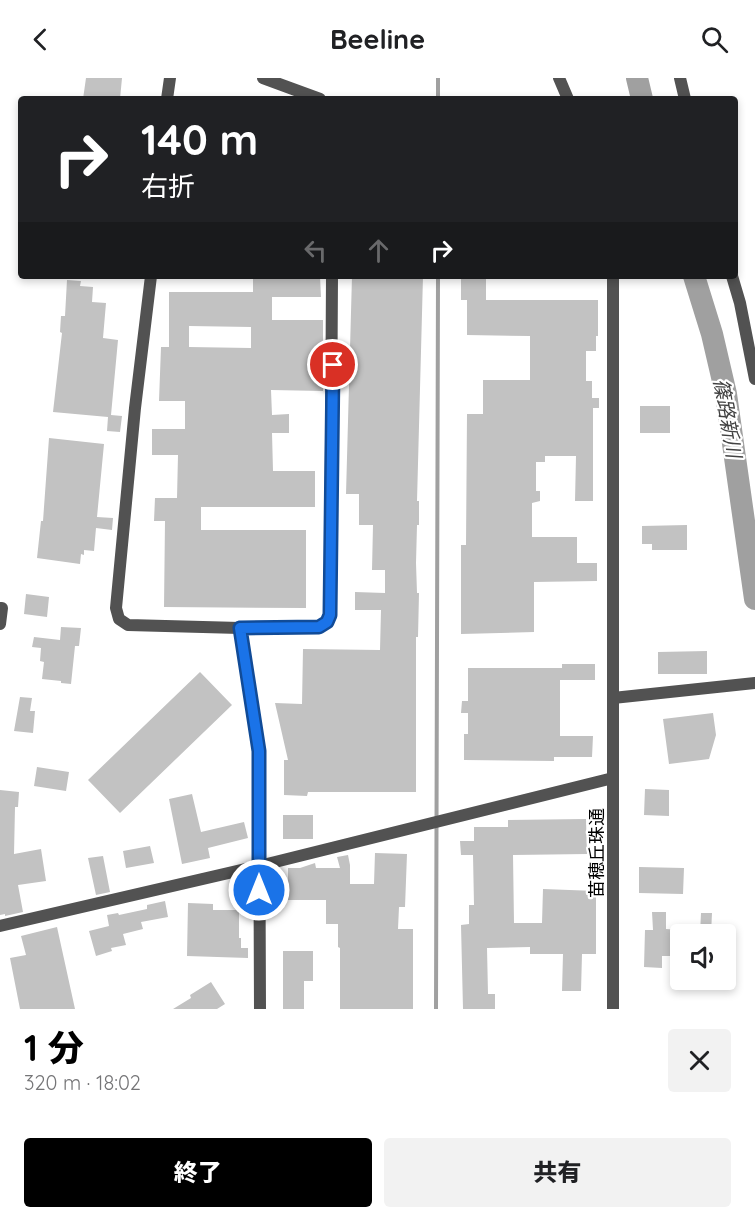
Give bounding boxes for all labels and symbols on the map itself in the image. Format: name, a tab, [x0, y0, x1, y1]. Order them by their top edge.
pin	[307, 339, 358, 390]
water label: 篠路新川	[709, 376, 748, 462]
street label: 苗穂丘珠通	[585, 808, 608, 898]
position arrow	[227, 858, 291, 922]

